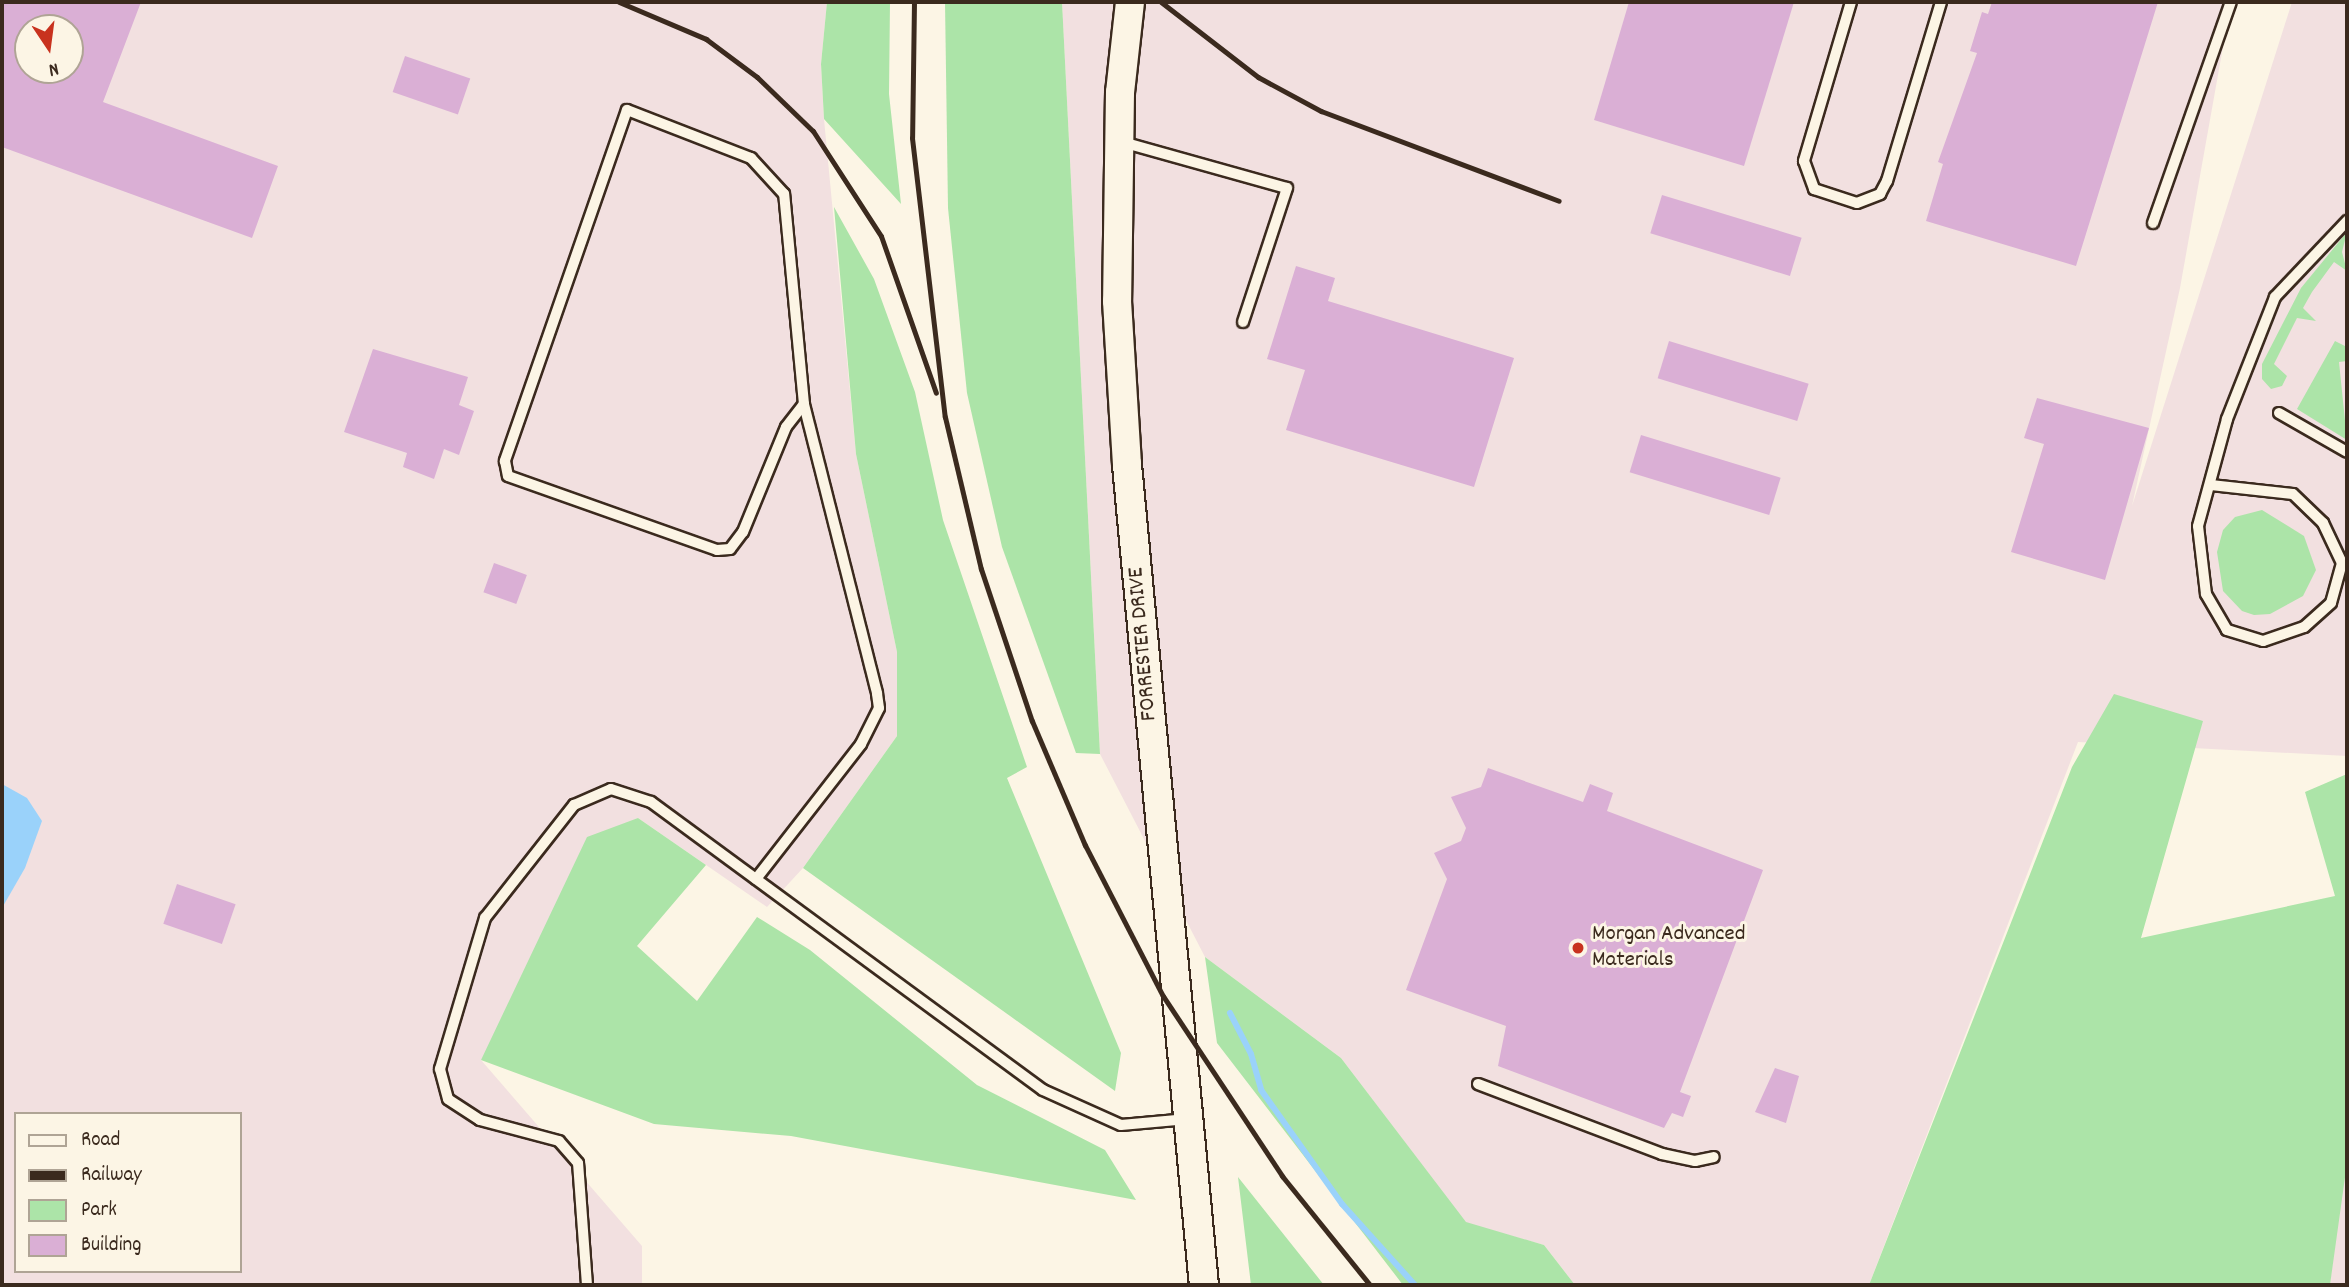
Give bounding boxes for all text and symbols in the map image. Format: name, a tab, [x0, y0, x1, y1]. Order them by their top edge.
north arrow	[14, 14, 84, 84]
text: N	[46, 54, 61, 82]
street label: FORRESTER DRIVE	[1124, 566, 1164, 722]
place label: Morgan Advanced Materials	[1592, 921, 1746, 975]
marker: Morgan Advanced Materials	[1570, 940, 1586, 956]
legend	[14, 1112, 242, 1273]
text: Road	[81, 1126, 120, 1156]
text: Railway	[81, 1161, 142, 1191]
text: Park	[81, 1196, 117, 1226]
text: Building	[81, 1231, 141, 1261]

